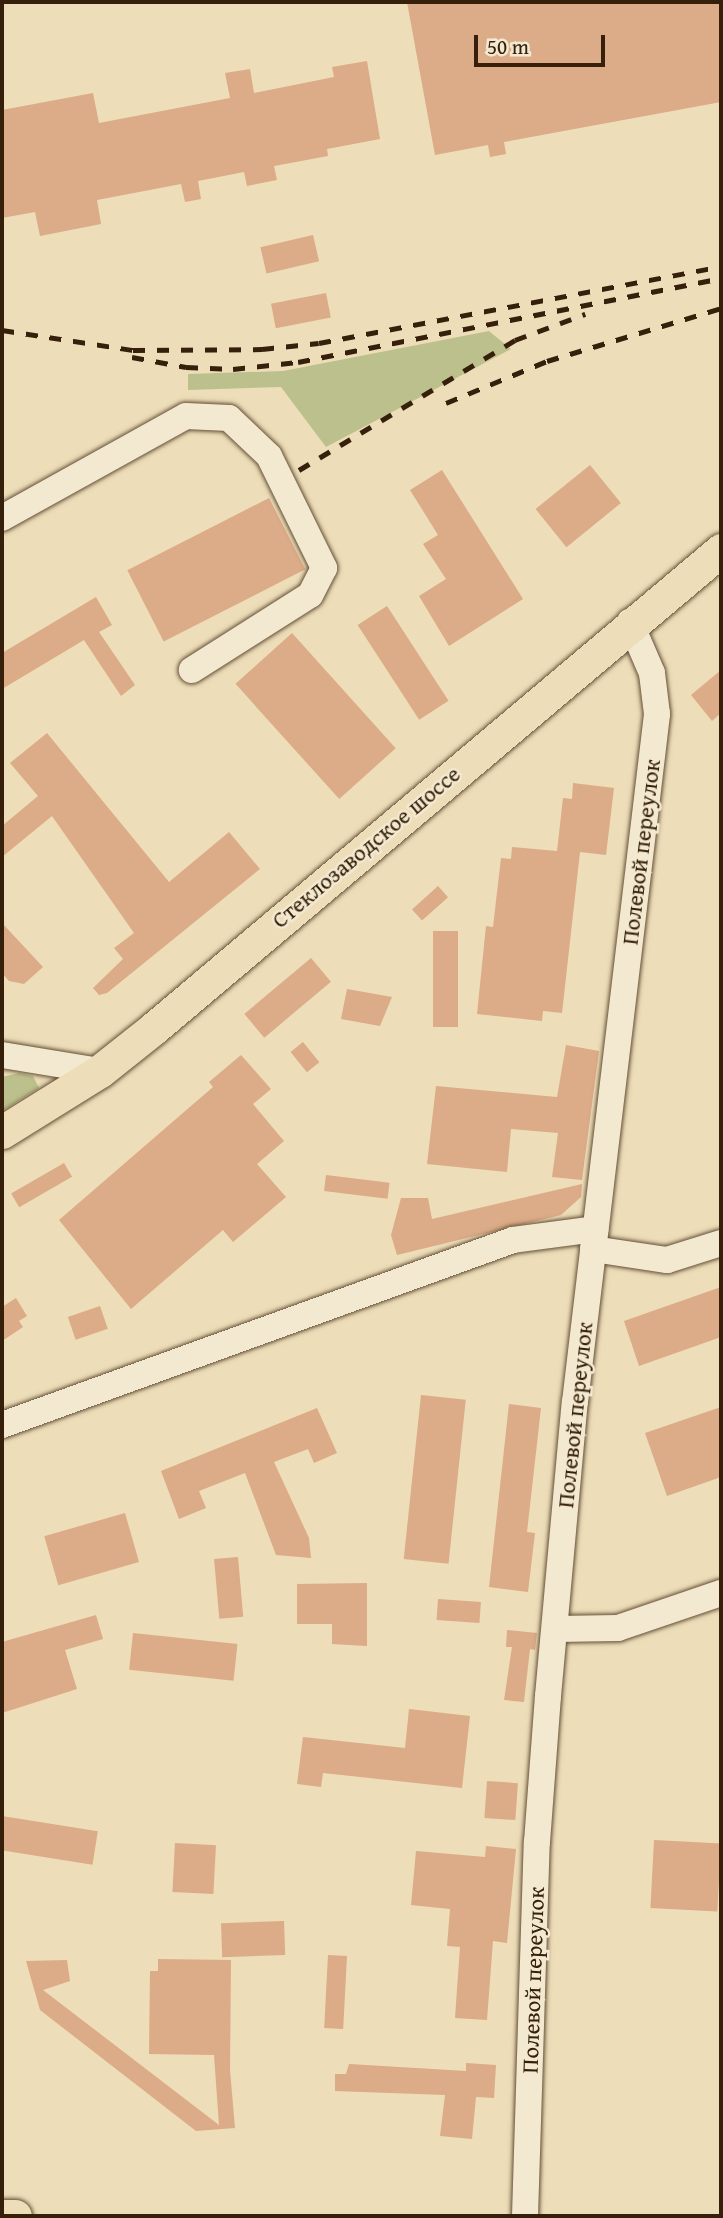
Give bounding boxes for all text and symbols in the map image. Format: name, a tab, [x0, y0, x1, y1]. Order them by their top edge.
scale bar	[478, 21, 609, 65]
text: 50 m	[487, 31, 529, 62]
street label: Полевой переулок	[616, 758, 666, 946]
street label: Стеклозаводское шоссе	[266, 760, 466, 934]
street label: Полевой переулок	[552, 1321, 598, 1509]
street label: Полевой переулок	[516, 1886, 550, 2074]

